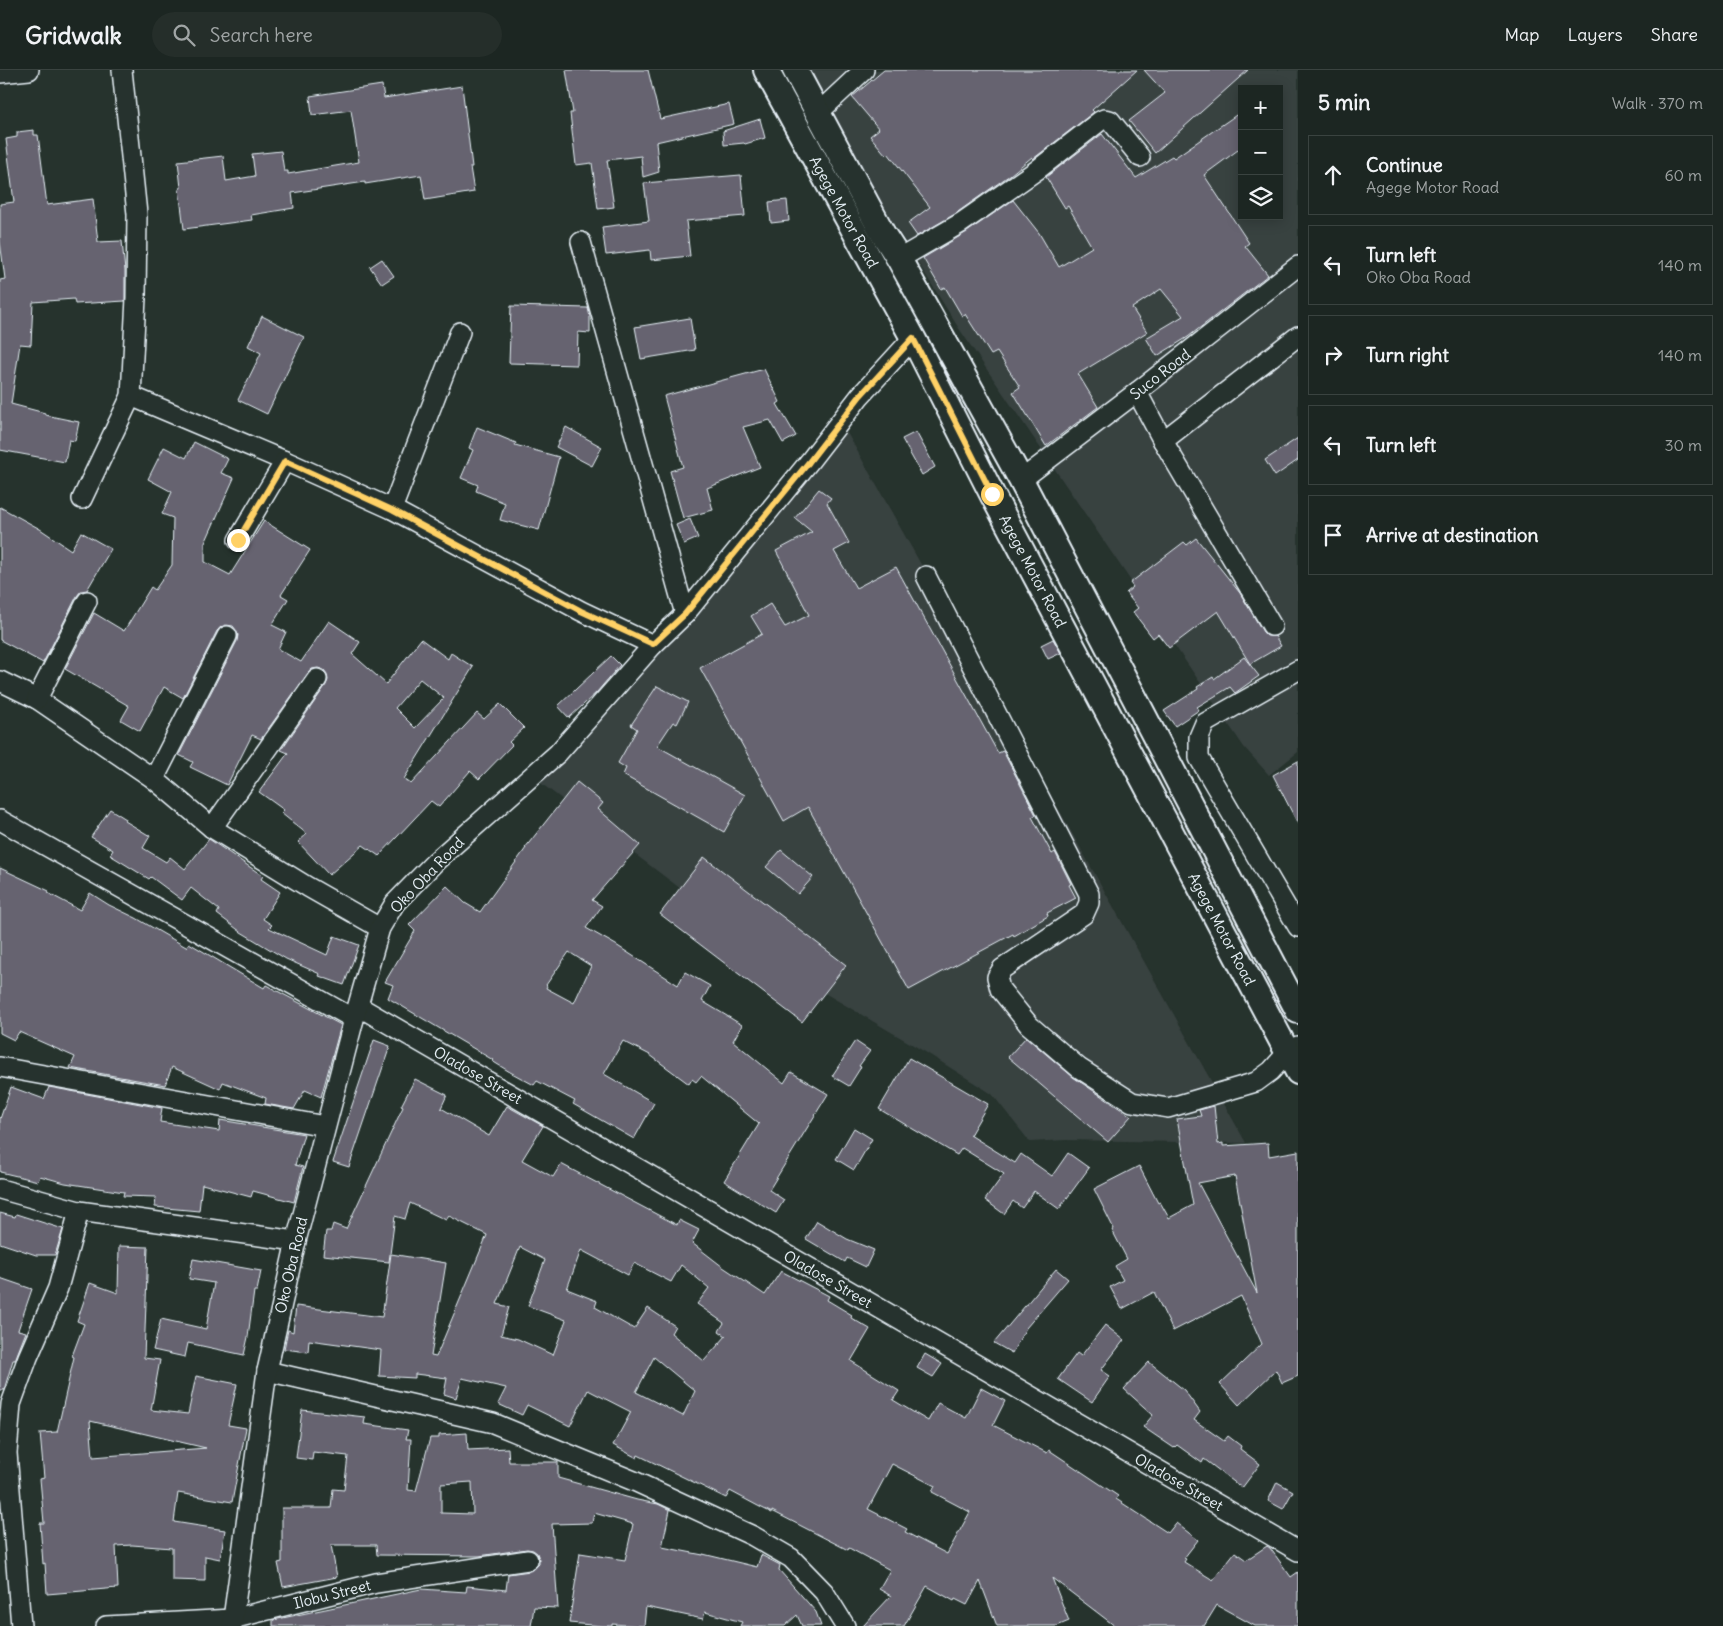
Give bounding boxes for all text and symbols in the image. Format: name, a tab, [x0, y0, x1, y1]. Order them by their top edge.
search box	[152, 12, 502, 57]
text: Gridwalk	[25, 20, 122, 50]
icon: search	[170, 21, 198, 49]
text: Search here	[210, 23, 313, 47]
text: Map	[1504, 23, 1539, 46]
text: Layers	[1567, 23, 1623, 46]
text: Share	[1651, 23, 1698, 46]
map controls	[1238, 85, 1283, 220]
button: +	[1238, 85, 1283, 130]
text: 5 min	[1318, 89, 1370, 116]
text: Walk · 370 m	[1612, 93, 1703, 113]
button: −	[1238, 130, 1283, 175]
street label: Agege Motor Road	[805, 153, 883, 271]
text: Continue	[1366, 153, 1443, 177]
icon: ahead	[1319, 161, 1347, 189]
text: 60 m	[1664, 165, 1702, 185]
button: layers	[1238, 175, 1283, 220]
text: Agege Motor Road	[1366, 177, 1499, 197]
text: Turn left	[1366, 243, 1436, 267]
icon: left	[1319, 251, 1347, 279]
text: 140 m	[1658, 255, 1702, 275]
text: Oko Oba Road	[1366, 267, 1471, 287]
icon: right	[1319, 341, 1347, 369]
text: Turn right	[1366, 343, 1449, 367]
street label: Suco Road	[1126, 344, 1194, 404]
text: 140 m	[1658, 345, 1702, 365]
icon: left	[1319, 431, 1347, 459]
text: Turn left	[1366, 433, 1436, 457]
text: 30 m	[1665, 435, 1702, 455]
route start	[981, 483, 1004, 506]
street label: Agege Motor Road	[995, 511, 1071, 631]
icon: arrive	[1319, 521, 1347, 549]
text: Arrive at destination	[1366, 523, 1539, 547]
route end	[227, 529, 250, 552]
street label: Oko Oba Road	[386, 833, 468, 917]
street label: Agege Motor Road	[1184, 869, 1260, 989]
street label: Oladose Street	[430, 1042, 526, 1108]
street label: Oko Oba Road	[271, 1215, 311, 1315]
street label: Oladose Street	[780, 1246, 876, 1312]
street label: Oladose Street	[1131, 1449, 1227, 1515]
street label: Ilobu Street	[291, 1575, 373, 1613]

